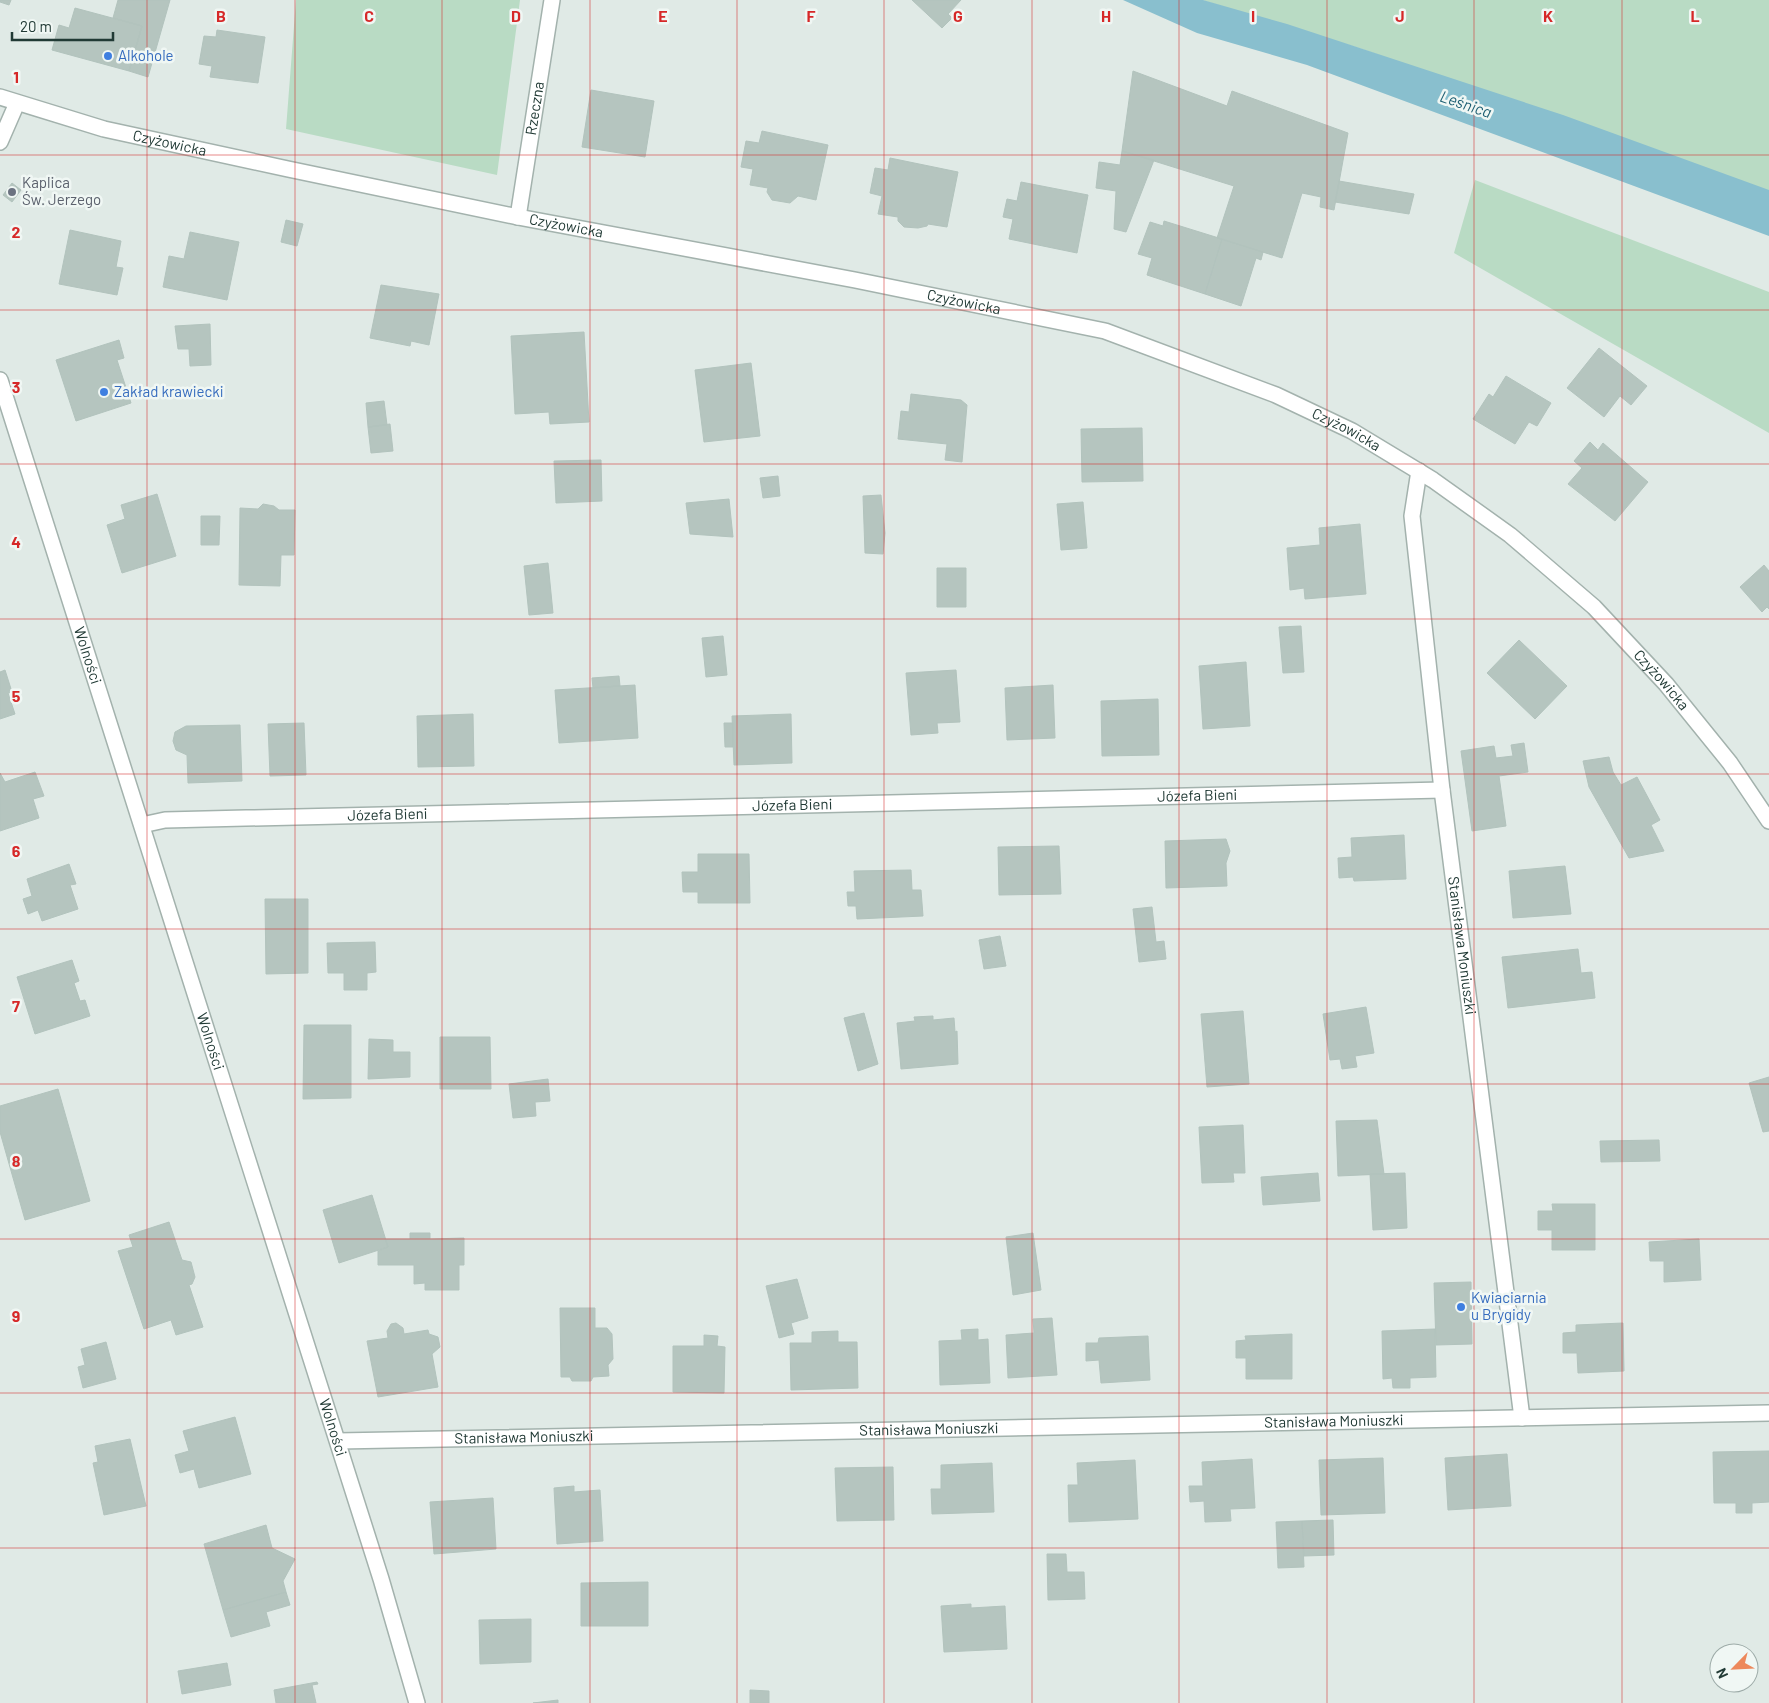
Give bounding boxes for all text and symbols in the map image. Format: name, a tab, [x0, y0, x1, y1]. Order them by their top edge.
text: B	[216, 6, 226, 25]
text: C	[364, 6, 374, 25]
text: D	[511, 6, 521, 25]
text: E	[658, 6, 668, 25]
text: F	[807, 6, 816, 25]
text: G	[953, 6, 963, 25]
text: H	[1101, 6, 1111, 25]
text: I	[1251, 6, 1255, 25]
text: J	[1395, 6, 1405, 25]
text: K	[1543, 6, 1553, 25]
text: L	[1690, 6, 1700, 25]
scale bar	[12, 10, 114, 42]
text: 20 m	[20, 17, 52, 35]
place label: Alkohole	[118, 46, 174, 64]
marker: Alkohole	[102, 50, 114, 62]
text: 1	[13, 67, 19, 86]
street label: Rzeczna	[521, 80, 547, 136]
water label: Leśnica	[1438, 86, 1494, 121]
street label: Czyżowicka	[131, 126, 208, 159]
place label: Kaplica Św. Jerzego	[22, 173, 101, 208]
marker: Kaplica Św. Jerzego	[6, 186, 18, 198]
street label: Czyżowicka	[528, 209, 605, 241]
text: 2	[12, 222, 21, 241]
street label: Czyżowicka	[926, 285, 1003, 318]
text: 3	[12, 377, 20, 396]
place label: Zakład krawiecki	[114, 382, 224, 400]
marker: Zakład krawiecki	[98, 386, 110, 398]
street label: Czyżowicka	[1310, 403, 1384, 454]
text: 4	[11, 532, 21, 551]
street label: Wolności	[71, 624, 106, 686]
street label: Czyżowicka	[1630, 645, 1693, 713]
text: 5	[12, 686, 21, 705]
street label: Józefa Bieni	[1157, 785, 1237, 805]
street label: Józefa Bieni	[752, 794, 833, 814]
street label: Józefa Bieni	[347, 804, 428, 824]
text: 6	[12, 841, 21, 860]
street label: Stanisława Moniuszki	[1445, 875, 1481, 1016]
text: 7	[12, 996, 20, 1015]
street label: Wolności	[194, 1010, 229, 1072]
text: 8	[12, 1151, 21, 1170]
place label: Kwiaciarnia u Brygidy	[1471, 1288, 1547, 1323]
marker: Kwiaciarnia u Brygidy	[1455, 1301, 1467, 1313]
text: 9	[12, 1306, 20, 1325]
street label: Wolności	[316, 1396, 351, 1458]
street label: Stanisława Moniuszki	[1264, 1410, 1404, 1431]
street label: Stanisława Moniuszki	[859, 1418, 999, 1439]
street label: Stanisława Moniuszki	[454, 1426, 594, 1447]
north arrow	[1709, 1643, 1759, 1693]
text: N	[1712, 1666, 1731, 1681]

